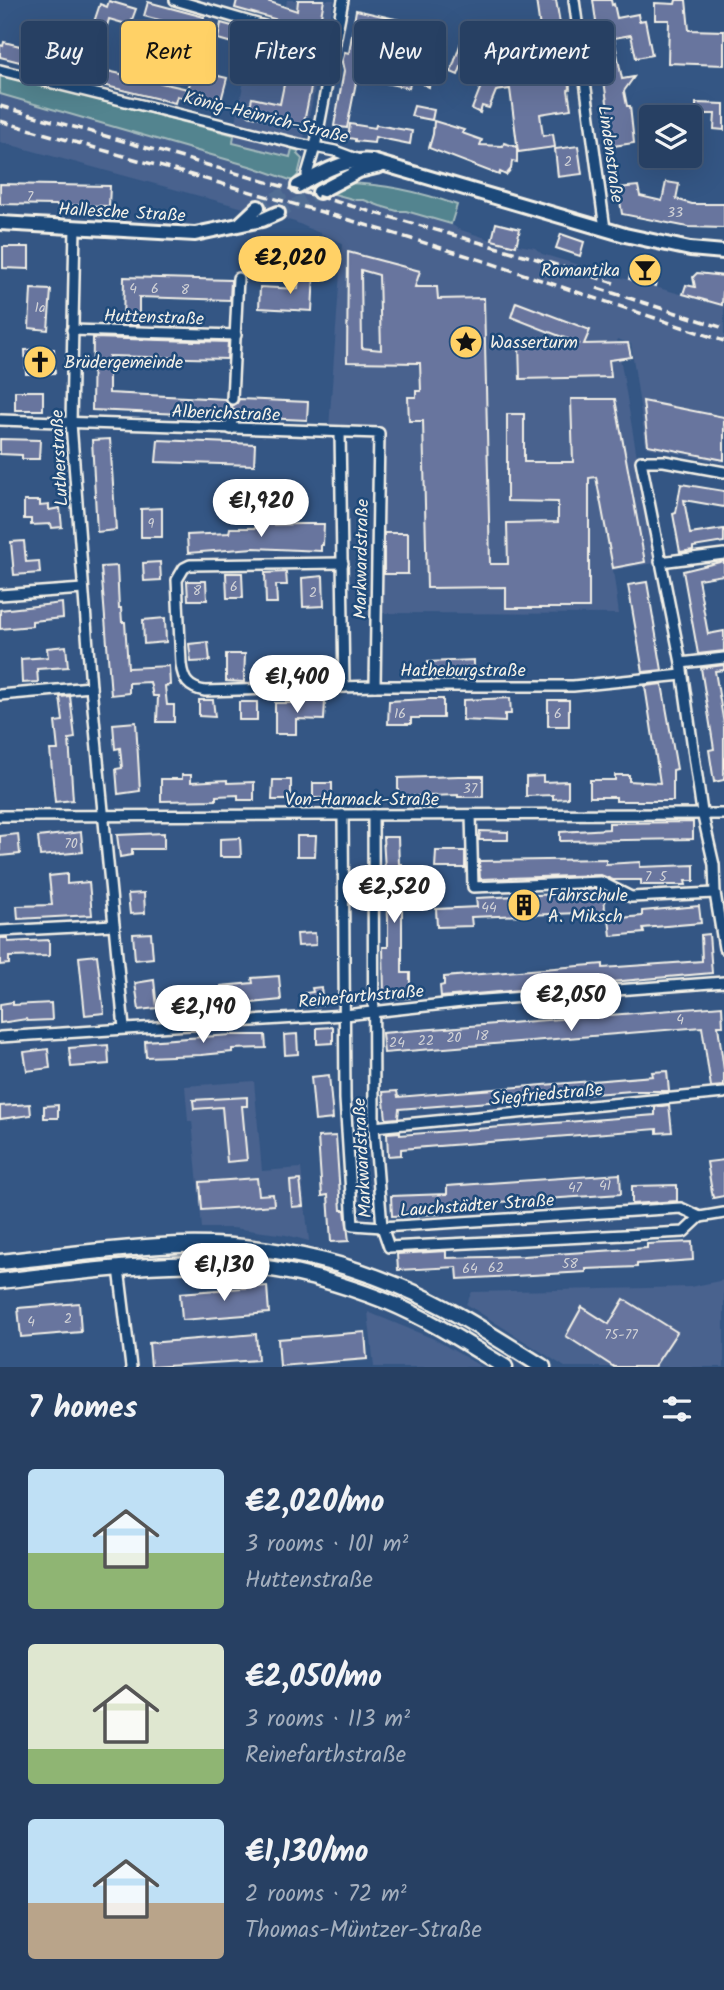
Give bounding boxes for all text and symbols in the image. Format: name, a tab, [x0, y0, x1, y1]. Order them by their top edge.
chip: Buy	[21, 21, 107, 84]
chip: Rent	[121, 21, 216, 84]
chip: Filters	[230, 21, 340, 84]
chip: New	[354, 21, 446, 84]
chip: Apartment	[460, 21, 614, 84]
street label: König-Heinrich-Straße	[180, 84, 351, 153]
street label: Lindenstraße	[588, 104, 631, 205]
map controls	[639, 105, 702, 168]
button: layers	[639, 105, 702, 168]
house number: 2	[564, 151, 572, 173]
house number: 7	[27, 186, 34, 208]
street label: Hallesche Straße	[57, 196, 186, 231]
house number: 33	[667, 202, 683, 224]
pin: €2,020	[233, 236, 347, 296]
text: €2,020	[254, 241, 326, 277]
bar icon: Romantika	[626, 251, 664, 289]
place label: Romantika	[541, 257, 620, 286]
house number: 4	[129, 278, 137, 300]
house number: 6	[151, 278, 159, 300]
house number: 8	[181, 279, 190, 301]
house number: 1a	[35, 297, 45, 319]
street label: Huttenstraße	[103, 302, 204, 335]
place icon: Wasserturm	[447, 323, 485, 361]
place label: Wasserturm	[490, 329, 578, 358]
church icon: Brüdergemeinde	[21, 343, 59, 381]
place label: Brüdergemeinde	[64, 349, 183, 378]
street label: Alberichstraße	[171, 398, 281, 431]
street label: Lutherstraße	[43, 409, 78, 507]
pin: €1,920	[204, 480, 318, 539]
text: €1,920	[229, 484, 293, 520]
street label: Markwardstraße	[347, 499, 378, 619]
house number: 9	[148, 513, 155, 535]
house number: 6	[230, 576, 238, 598]
house number: 8	[193, 580, 202, 602]
house number: 2	[309, 582, 317, 604]
pin: €1,400	[240, 656, 354, 715]
street label: Hatheburgstraße	[400, 657, 526, 686]
text: €1,400	[265, 660, 329, 696]
house number: 16	[394, 703, 406, 725]
house number: 6	[554, 703, 562, 725]
house number: 37	[463, 778, 478, 800]
street label: Von-Harnack-Straße	[285, 786, 439, 815]
house number: 70	[64, 833, 78, 855]
pin: €2,520	[337, 866, 451, 925]
house number: 7	[645, 866, 652, 888]
house number: 5	[659, 866, 668, 888]
text: €2,520	[359, 870, 429, 906]
place label: Fahrschule A. Miksch	[548, 882, 628, 932]
building icon: Fahrschule A. Miksch	[505, 886, 543, 924]
house number: 44	[481, 897, 497, 919]
pin: €2,050	[514, 974, 628, 1033]
street label: Reinefarthstraße	[297, 978, 425, 1017]
text: €2,050	[536, 978, 606, 1014]
pin: €2,190	[146, 986, 260, 1045]
text: €2,190	[171, 990, 235, 1026]
house number: 4	[676, 1009, 684, 1031]
house number: 18	[476, 1025, 489, 1047]
house number: 20	[446, 1027, 462, 1049]
house number: 22	[418, 1030, 434, 1052]
house number: 24	[389, 1032, 405, 1054]
street label: Siegfriedstraße	[490, 1076, 604, 1115]
street label: Markwardstraße	[346, 1097, 381, 1219]
house number: 41	[599, 1175, 611, 1197]
house number: 47	[568, 1177, 583, 1199]
street label: Lauchstädter Straße	[399, 1187, 555, 1226]
pin: €1,130	[167, 1244, 281, 1303]
text: €1,130	[195, 1248, 253, 1284]
house number: 58	[562, 1253, 579, 1275]
house number: 62	[488, 1257, 504, 1279]
house number: 64	[462, 1258, 478, 1280]
house number: 2	[64, 1308, 72, 1330]
house number: 4	[27, 1311, 35, 1333]
house number: 75-77	[604, 1324, 638, 1346]
text: 7 homes	[28, 1385, 138, 1433]
icon: filters	[658, 1390, 696, 1428]
text: €2,020/mo	[245, 1479, 384, 1527]
icon: home	[84, 1497, 168, 1581]
text: 3 rooms · 101 m²	[245, 1527, 408, 1563]
text: Huttenstraße	[245, 1563, 373, 1599]
text: €2,050/mo	[245, 1654, 382, 1702]
icon: home	[84, 1672, 168, 1756]
text: 3 rooms · 113 m²	[245, 1702, 410, 1738]
text: Reinefarthstraße	[245, 1738, 406, 1774]
text: €1,130/mo	[245, 1829, 369, 1877]
icon: home	[84, 1847, 168, 1931]
text: 2 rooms · 72 m²	[245, 1877, 407, 1913]
text: Thomas-Müntzer-Straße	[245, 1913, 482, 1949]

